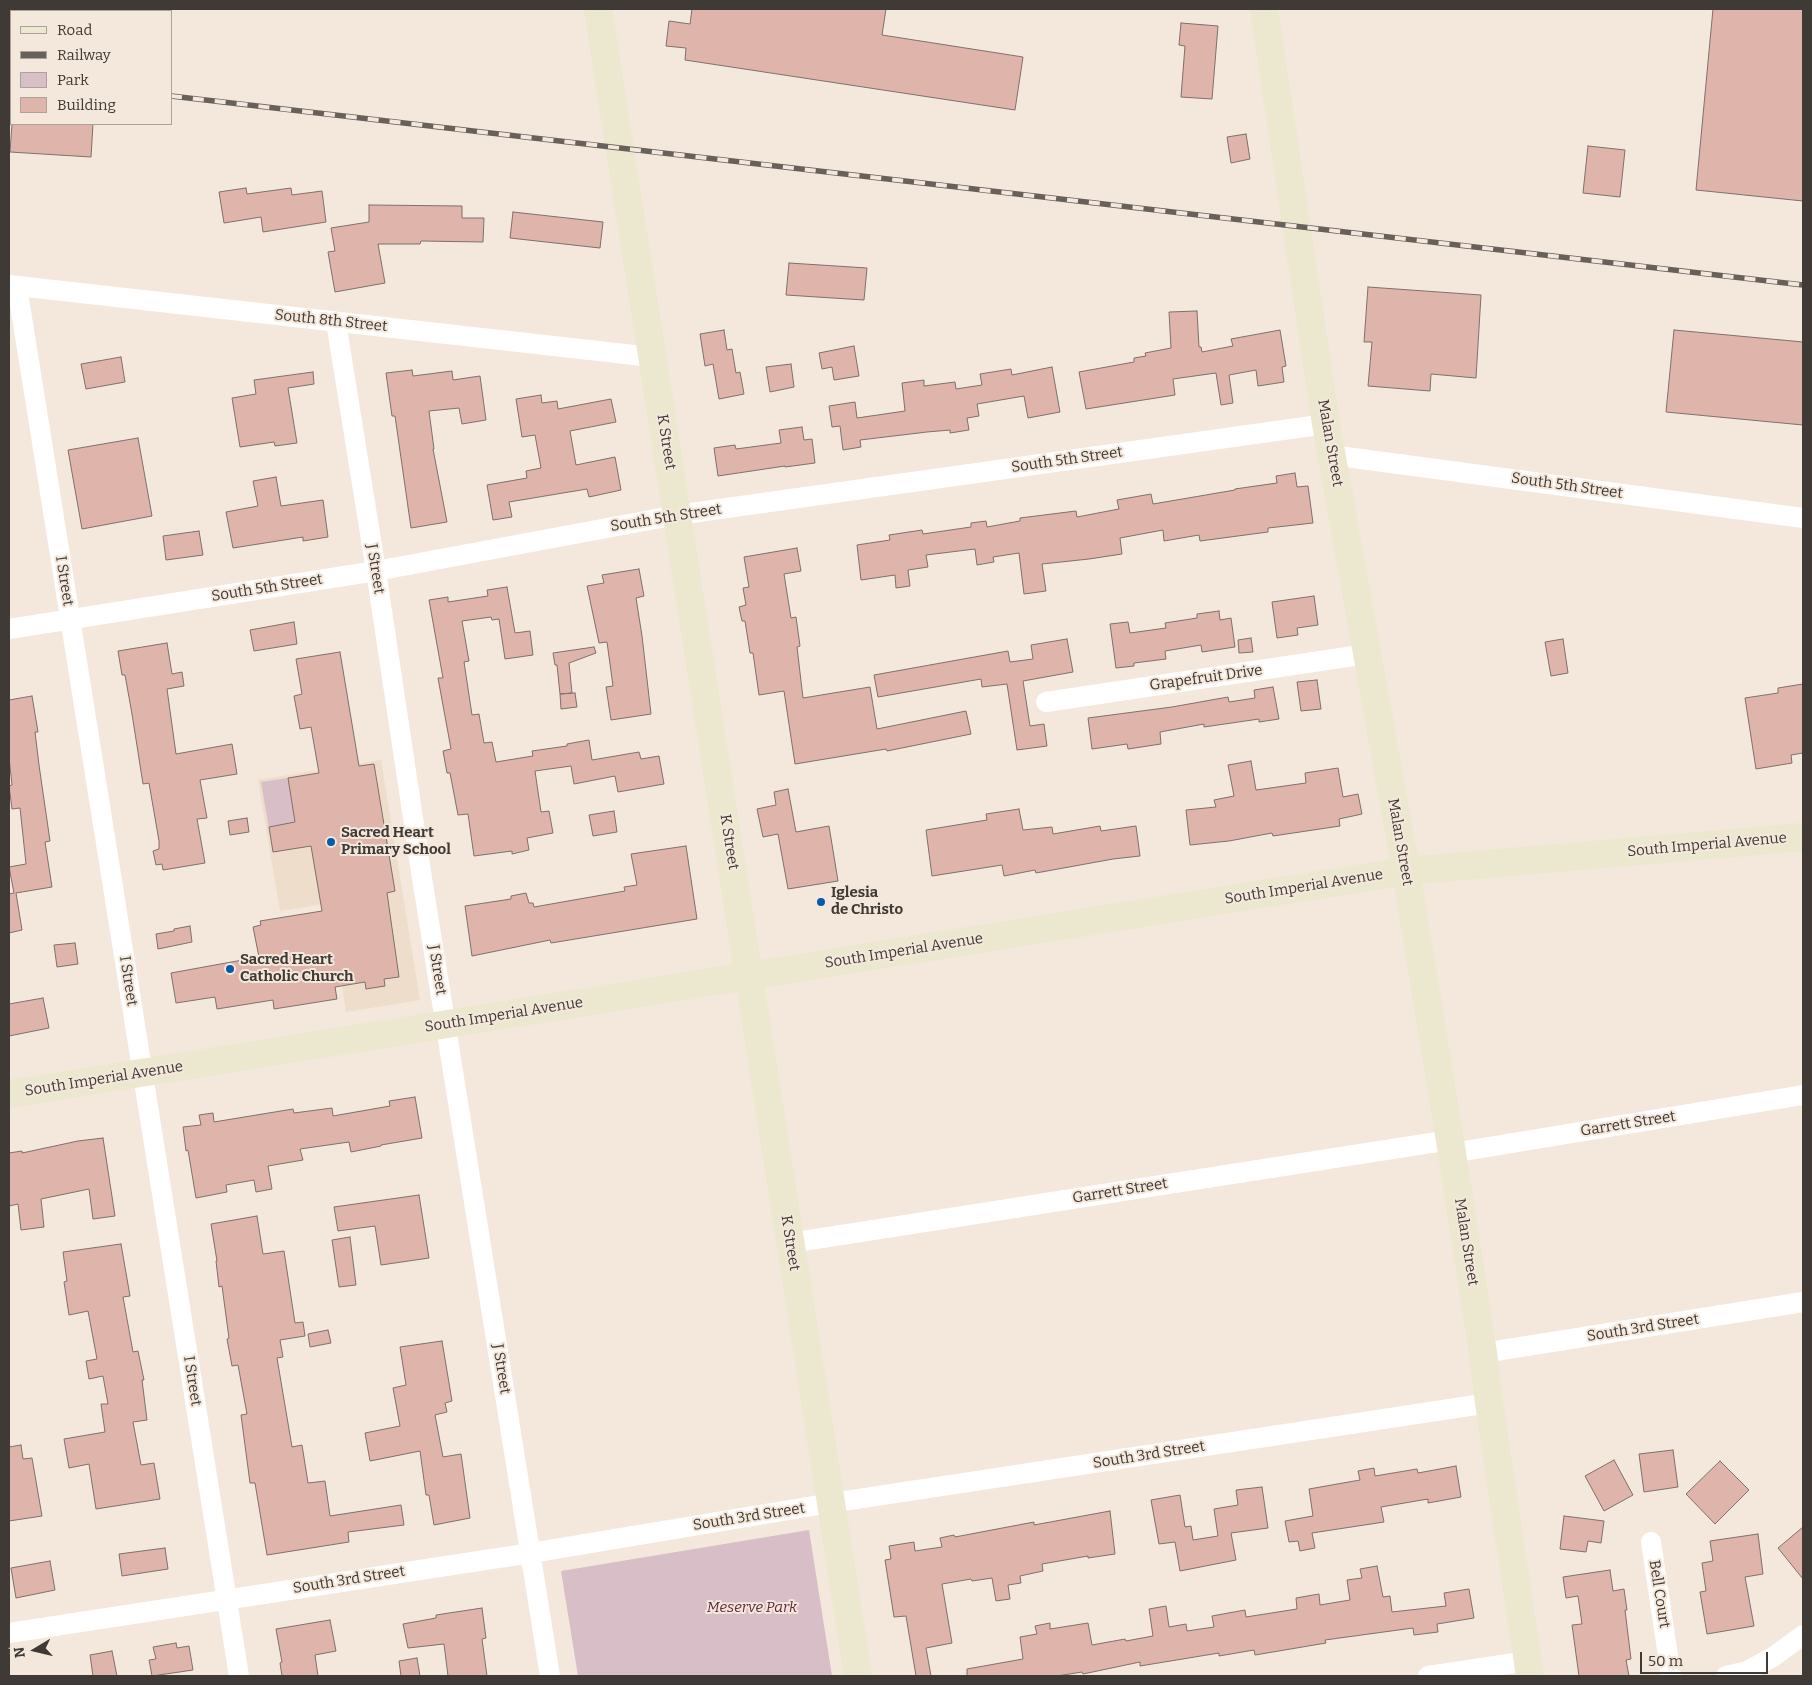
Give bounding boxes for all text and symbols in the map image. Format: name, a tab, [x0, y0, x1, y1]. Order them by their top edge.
legend	[10, 10, 172, 125]
text: Road	[57, 21, 92, 39]
text: Railway	[57, 46, 111, 64]
text: Park	[57, 71, 89, 89]
text: Building	[57, 96, 116, 114]
street label: South 8th Street	[274, 306, 388, 336]
street label: Malan Street	[1313, 398, 1347, 488]
street label: K Street	[653, 413, 679, 471]
street label: South 5th Street	[1010, 443, 1124, 477]
street label: South 5th Street	[1510, 469, 1624, 503]
street label: South 5th Street	[609, 500, 723, 536]
street label: J Street	[362, 543, 388, 595]
street label: I Street	[51, 555, 77, 607]
street label: South 5th Street	[210, 570, 324, 606]
street label: Grapefruit Drive	[1148, 661, 1264, 695]
street label: Malan Street	[1383, 797, 1417, 887]
street label: K Street	[716, 813, 742, 871]
place label: Sacred Heart Primary School	[341, 824, 451, 859]
street label: South Imperial Avenue	[1627, 829, 1787, 861]
marker: Sacred Heart Primary School	[325, 836, 337, 848]
street label: South Imperial Avenue	[1224, 866, 1384, 908]
place label: Iglesia de Christo	[831, 884, 903, 919]
marker: Iglesia de Christo	[815, 896, 827, 908]
street label: South Imperial Avenue	[824, 930, 984, 972]
street label: J Street	[424, 944, 450, 996]
place label: Sacred Heart Catholic Church	[240, 951, 354, 986]
street label: I Street	[115, 955, 141, 1007]
marker: Sacred Heart Catholic Church	[224, 963, 236, 975]
street label: South Imperial Avenue	[424, 994, 584, 1036]
street label: South Imperial Avenue	[24, 1058, 184, 1100]
street label: Garrett Street	[1579, 1108, 1677, 1140]
street label: Garrett Street	[1071, 1175, 1169, 1207]
street label: Malan Street	[1450, 1197, 1482, 1287]
street label: K Street	[777, 1214, 803, 1272]
street label: South 3rd Street	[1586, 1310, 1700, 1346]
street label: J Street	[488, 1343, 514, 1395]
street label: I Street	[179, 1355, 205, 1407]
street label: South 3rd Street	[1092, 1437, 1206, 1473]
street label: South 3rd Street	[692, 1499, 806, 1535]
street label: Bell Court	[1645, 1559, 1673, 1629]
street label: South 3rd Street	[292, 1562, 406, 1598]
park label: Meserve Park	[707, 1599, 797, 1617]
north arrow	[10, 1625, 60, 1675]
scale bar	[1642, 1642, 1770, 1674]
text: N	[10, 1646, 29, 1659]
text: 50 m	[1648, 1652, 1683, 1670]

